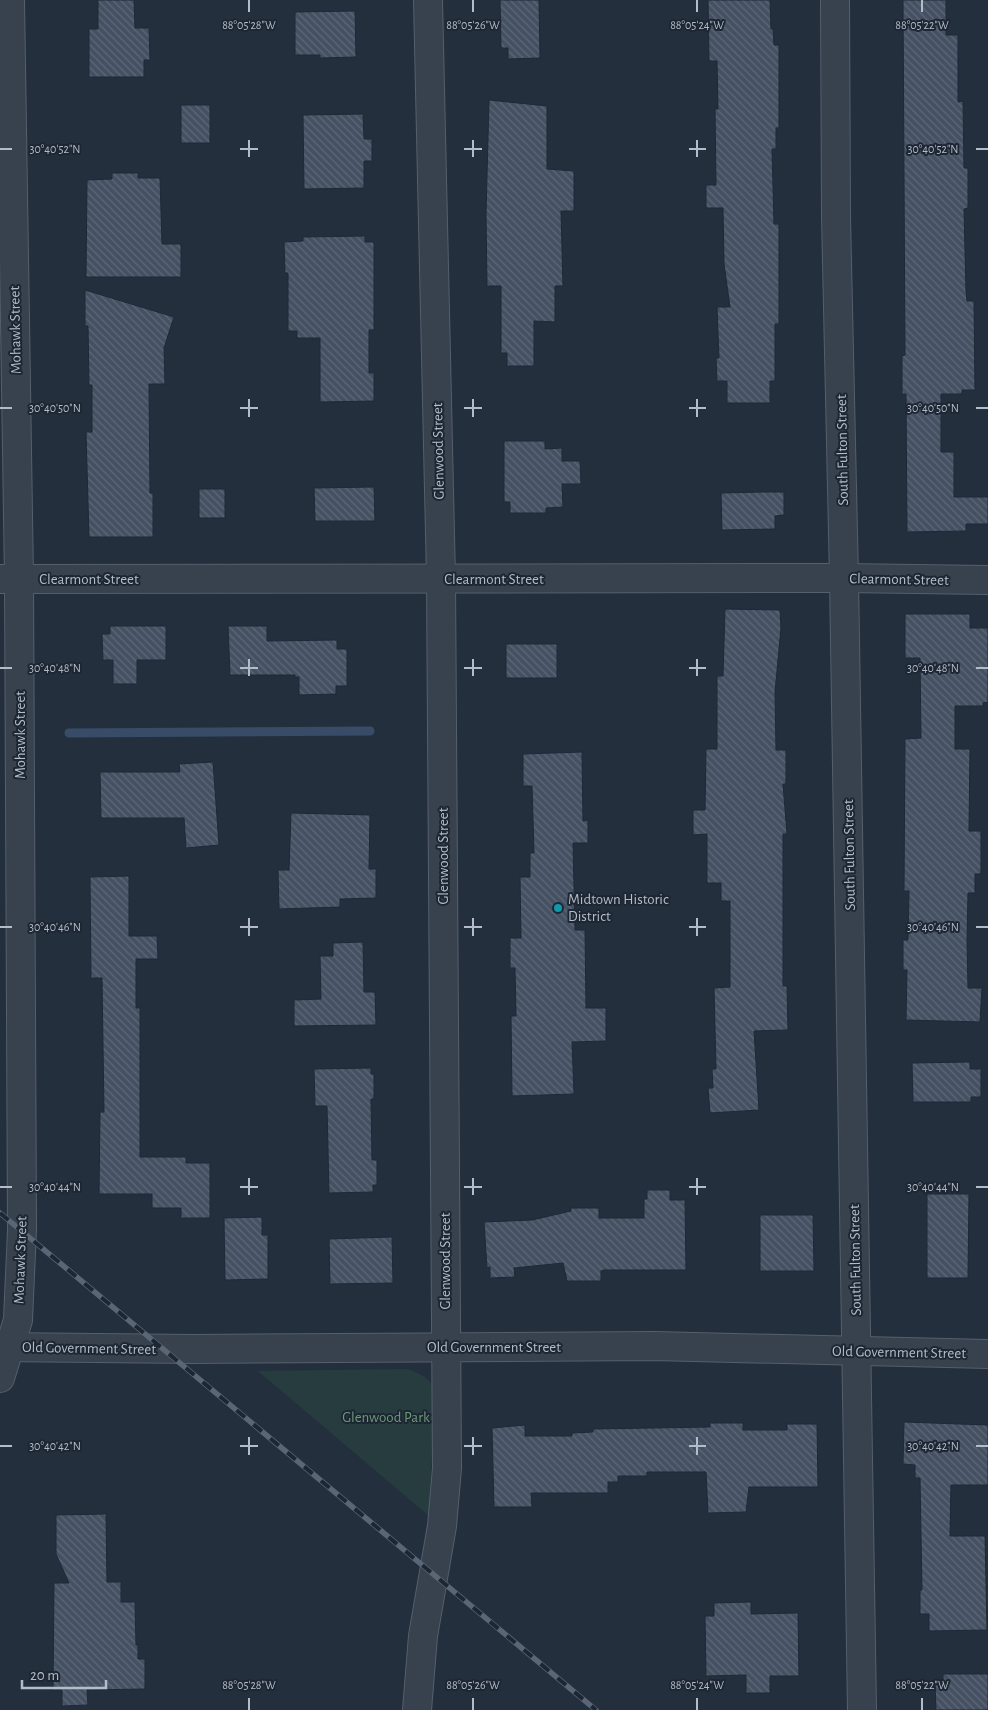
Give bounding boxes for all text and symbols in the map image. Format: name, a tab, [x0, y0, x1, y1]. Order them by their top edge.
text: 88°05'28"W	[222, 19, 276, 31]
text: 88°05'26"W	[446, 19, 500, 31]
text: 88°05'24"W	[670, 19, 724, 31]
text: 88°05'22"W	[895, 19, 949, 31]
text: 30°40'52"N	[30, 143, 80, 155]
text: 30°40'52"N	[908, 143, 958, 155]
street label: Mohawk Street	[7, 286, 24, 374]
street label: South Fulton Street	[834, 394, 851, 506]
text: 30°40'50"N	[29, 402, 81, 414]
street label: Glenwood Street	[430, 402, 447, 500]
text: 30°40'50"N	[907, 402, 959, 414]
street label: Clearmont Street	[849, 571, 949, 588]
street label: Clearmont Street	[39, 572, 139, 587]
street label: Clearmont Street	[444, 572, 544, 587]
text: 30°40'48"N	[29, 662, 81, 674]
text: 30°40'48"N	[907, 662, 959, 674]
street label: Mohawk Street	[13, 691, 28, 779]
street label: South Fulton Street	[841, 799, 858, 911]
street label: Glenwood Street	[436, 807, 451, 905]
place label: Midtown Historic District	[568, 892, 669, 924]
marker: Midtown Historic District	[552, 902, 564, 914]
text: 30°40'46"N	[29, 921, 81, 933]
text: 30°40'46"N	[907, 921, 959, 933]
text: 30°40'44"N	[29, 1181, 81, 1193]
text: 30°40'44"N	[907, 1181, 959, 1193]
street label: South Fulton Street	[847, 1204, 864, 1316]
street label: Glenwood Street	[438, 1212, 453, 1310]
street label: Mohawk Street	[11, 1215, 30, 1304]
street label: Old Government Street	[22, 1340, 156, 1357]
street label: Old Government Street	[427, 1340, 561, 1355]
street label: Old Government Street	[832, 1344, 966, 1361]
park label: Glenwood Park	[342, 1410, 430, 1425]
text: 30°40'42"N	[29, 1440, 81, 1452]
text: 30°40'42"N	[907, 1440, 959, 1452]
scale bar	[22, 1658, 106, 1690]
text: 20 m	[30, 1668, 59, 1683]
text: 88°05'28"W	[222, 1679, 276, 1691]
text: 88°05'26"W	[446, 1679, 500, 1691]
text: 88°05'24"W	[670, 1679, 724, 1691]
text: 88°05'22"W	[895, 1679, 949, 1691]

